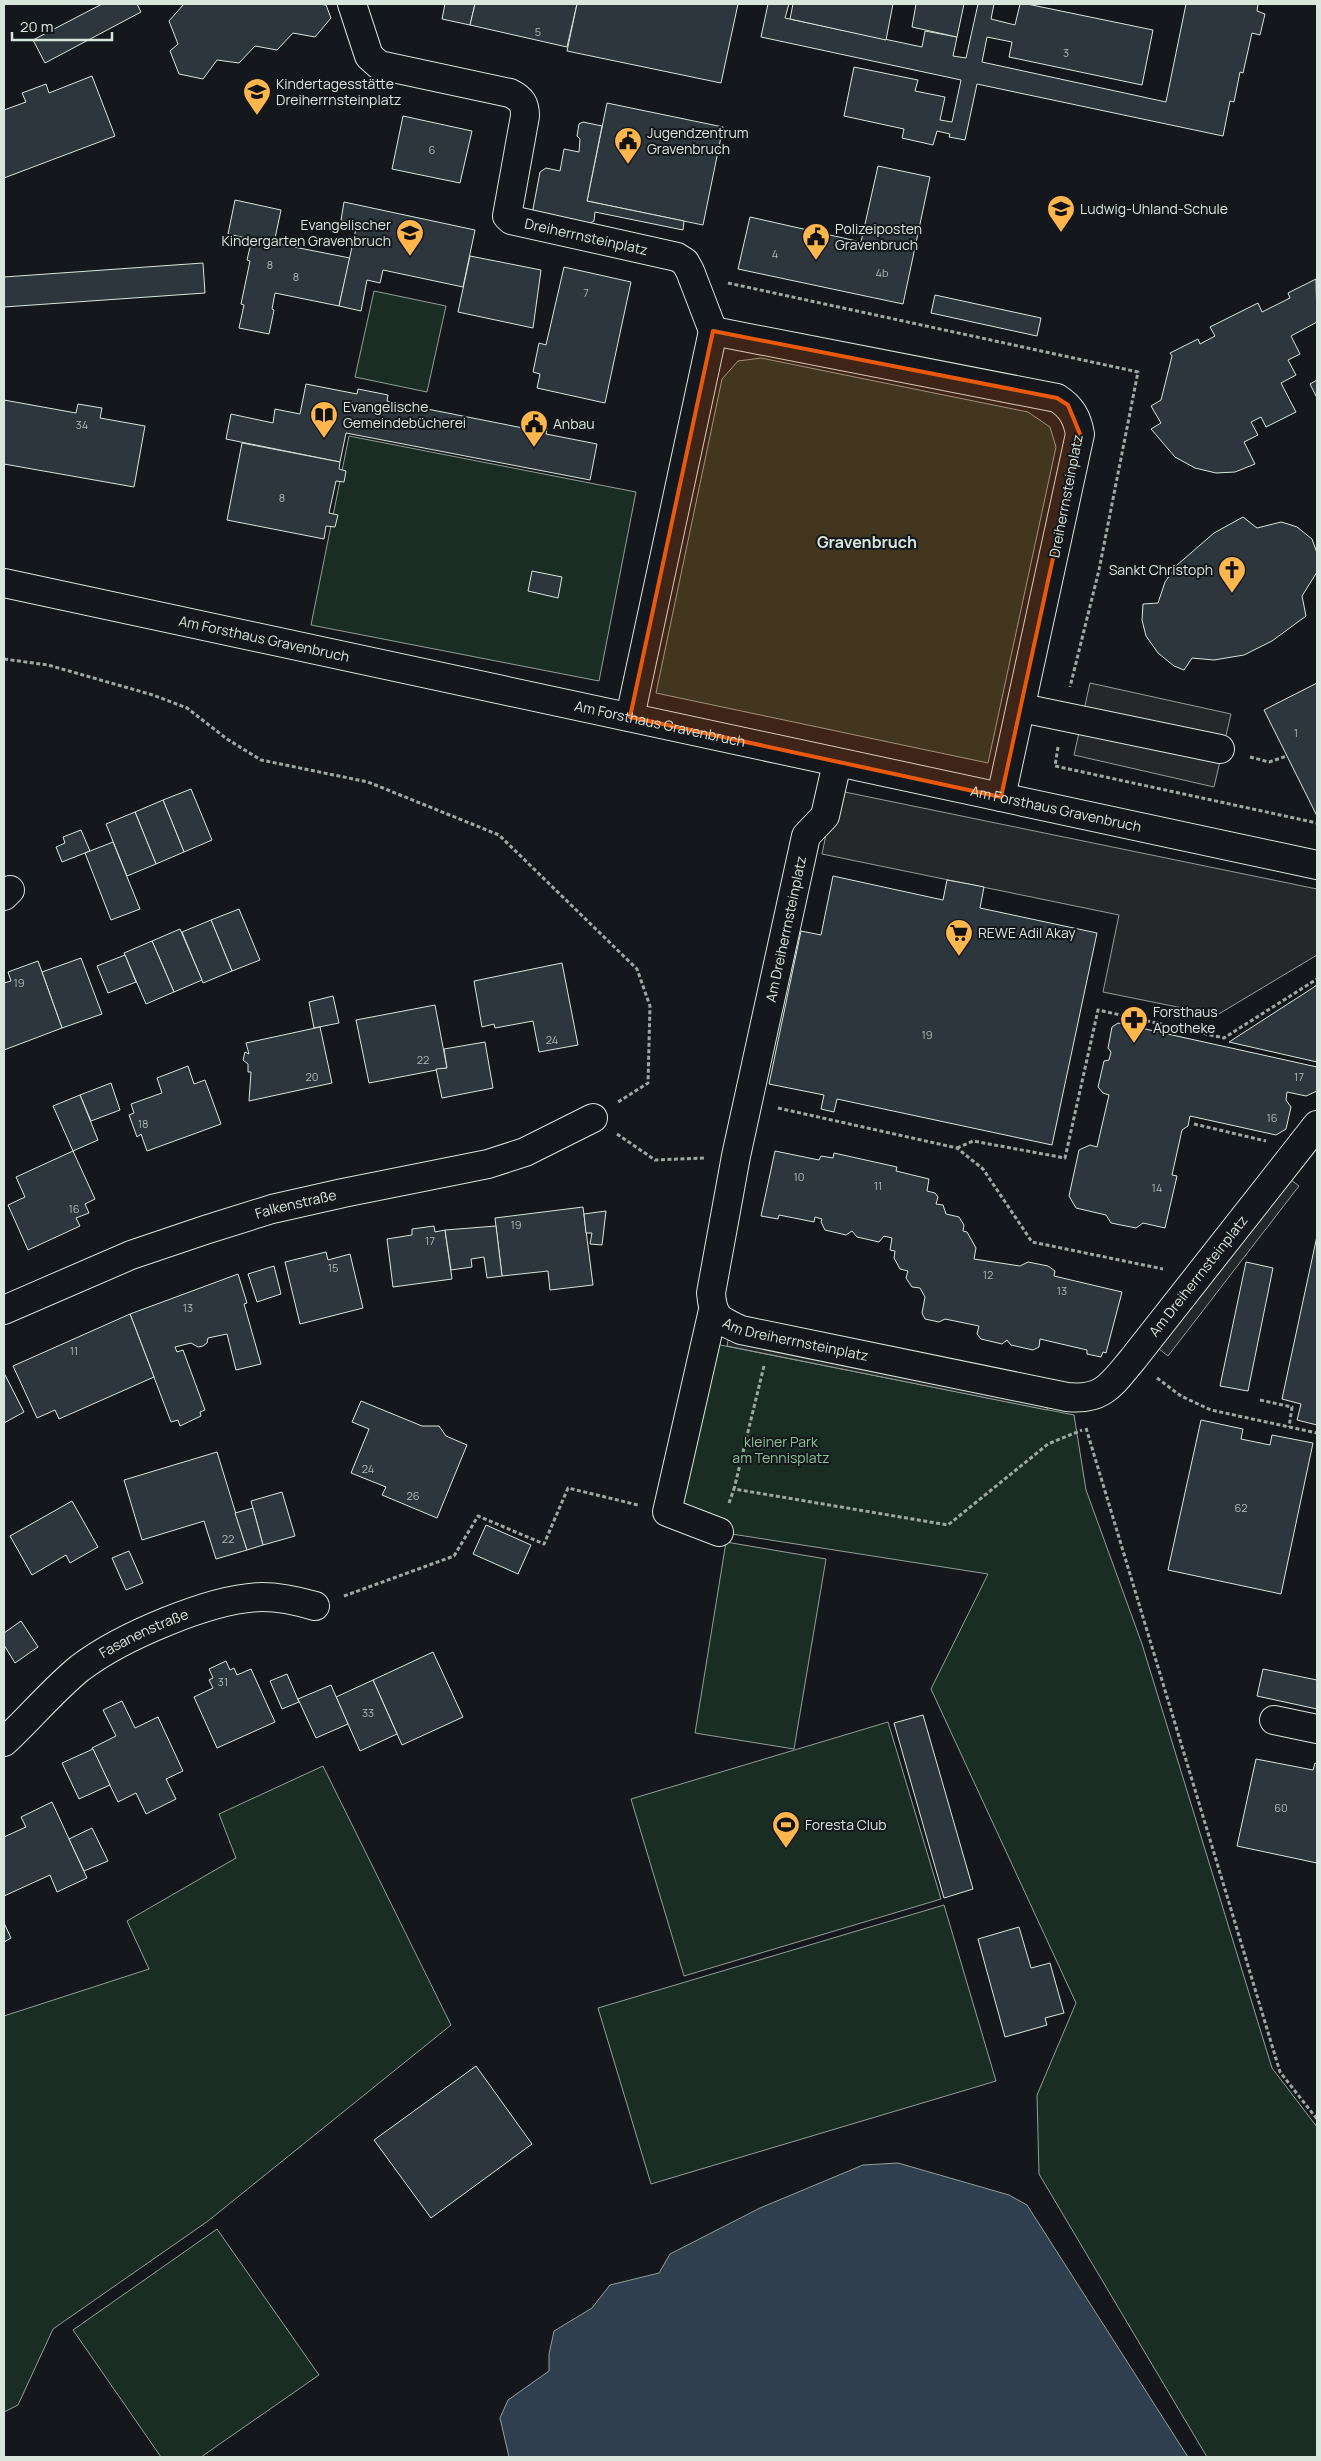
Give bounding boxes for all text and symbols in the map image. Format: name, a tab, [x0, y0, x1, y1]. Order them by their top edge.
scale bar	[12, 10, 112, 42]
text: 20 m	[20, 16, 53, 37]
house number: 5	[535, 24, 541, 39]
house number: 3	[1063, 45, 1069, 60]
place label: Kindertagesstätte Dreiherrnsteinplatz	[276, 74, 401, 109]
school or university icon: Kindertagesstätte Dreiherrnsteinplatz	[242, 77, 272, 116]
place label: Jugendzentrum Gravenbruch	[647, 123, 749, 158]
public building icon: Jugendzentrum Gravenbruch	[613, 126, 643, 165]
house number: 6	[429, 142, 436, 157]
school or university icon: Ludwig-Uhland-Schule	[1046, 194, 1076, 233]
place label: Ludwig-Uhland-Schule	[1080, 199, 1228, 218]
street label: Dreiherrnsteinplatz	[523, 213, 650, 259]
place label: Evangelischer Kindergarten Gravenbruch	[221, 215, 391, 250]
school or university icon: Evangelischer Kindergarten Gravenbruch	[395, 218, 425, 257]
place label: Polizeiposten Gravenbruch	[835, 219, 922, 254]
public building icon: Polizeiposten Gravenbruch	[801, 222, 831, 261]
house number: 4	[772, 246, 778, 261]
house number: 8	[267, 257, 273, 272]
house number: 4b	[876, 265, 889, 280]
house number: 8	[293, 269, 299, 284]
house number: 7	[583, 285, 589, 300]
place label: Evangelische Gemeindebücherei	[343, 397, 466, 432]
library icon: Evangelische Gemeindebücherei	[309, 400, 339, 439]
public building icon: Anbau	[519, 409, 549, 448]
place label: Anbau	[553, 414, 595, 433]
house number: 34	[76, 417, 88, 432]
street label: Dreiherrnsteinplatz	[1044, 433, 1087, 559]
house number: 8	[279, 490, 285, 505]
district label: Gravenbruch	[817, 531, 917, 553]
church icon: Sankt Christoph	[1217, 555, 1247, 594]
place label: Sankt Christoph	[1109, 560, 1213, 579]
street label: Am Forsthaus Gravenbruch	[177, 611, 351, 666]
street label: Am Forsthaus Gravenbruch	[573, 696, 747, 751]
house number: 1	[1294, 725, 1298, 740]
street label: Am Forsthaus Gravenbruch	[969, 781, 1143, 836]
street label: Am Dreiherrnsteinplatz	[761, 854, 810, 1004]
supermarket icon: REWE Adil Akay	[944, 918, 974, 957]
place label: REWE Adil Akay	[978, 923, 1076, 942]
house number: 19	[13, 975, 25, 990]
place label: Forsthaus Apotheke	[1153, 1002, 1218, 1037]
pharmacy icon: Forsthaus Apotheke	[1119, 1005, 1149, 1044]
house number: 19	[921, 1027, 933, 1042]
house number: 24	[546, 1032, 558, 1047]
house number: 22	[417, 1052, 429, 1067]
house number: 20	[306, 1069, 318, 1084]
house number: 17	[1294, 1069, 1304, 1084]
house number: 16	[1266, 1110, 1278, 1125]
house number: 18	[138, 1116, 148, 1131]
house number: 10	[793, 1169, 805, 1184]
house number: 11	[874, 1178, 882, 1193]
house number: 14	[1152, 1180, 1162, 1195]
street label: Falkenstraße	[253, 1185, 338, 1223]
house number: 16	[68, 1201, 80, 1216]
street label: Am Dreiherrnsteinplatz	[1144, 1211, 1251, 1340]
house number: 19	[510, 1217, 522, 1232]
house number: 17	[425, 1233, 435, 1248]
house number: 15	[328, 1260, 338, 1275]
house number: 12	[983, 1267, 993, 1282]
house number: 13	[1057, 1283, 1067, 1298]
house number: 13	[183, 1300, 193, 1315]
street label: Am Dreiherrnsteinplatz	[720, 1313, 870, 1365]
house number: 11	[70, 1343, 78, 1358]
park label: kleiner Park am Tennisplatz	[732, 1432, 830, 1467]
house number: 24	[362, 1461, 374, 1476]
house number: 26	[406, 1488, 420, 1503]
house number: 62	[1234, 1500, 1248, 1515]
house number: 22	[222, 1531, 234, 1546]
street label: Fasanenstraße	[95, 1604, 191, 1662]
house number: 31	[218, 1674, 228, 1689]
house number: 33	[362, 1705, 374, 1720]
house number: 60	[1274, 1800, 1288, 1815]
sports icon: Foresta Club	[771, 1810, 801, 1849]
place label: Foresta Club	[805, 1815, 887, 1834]

